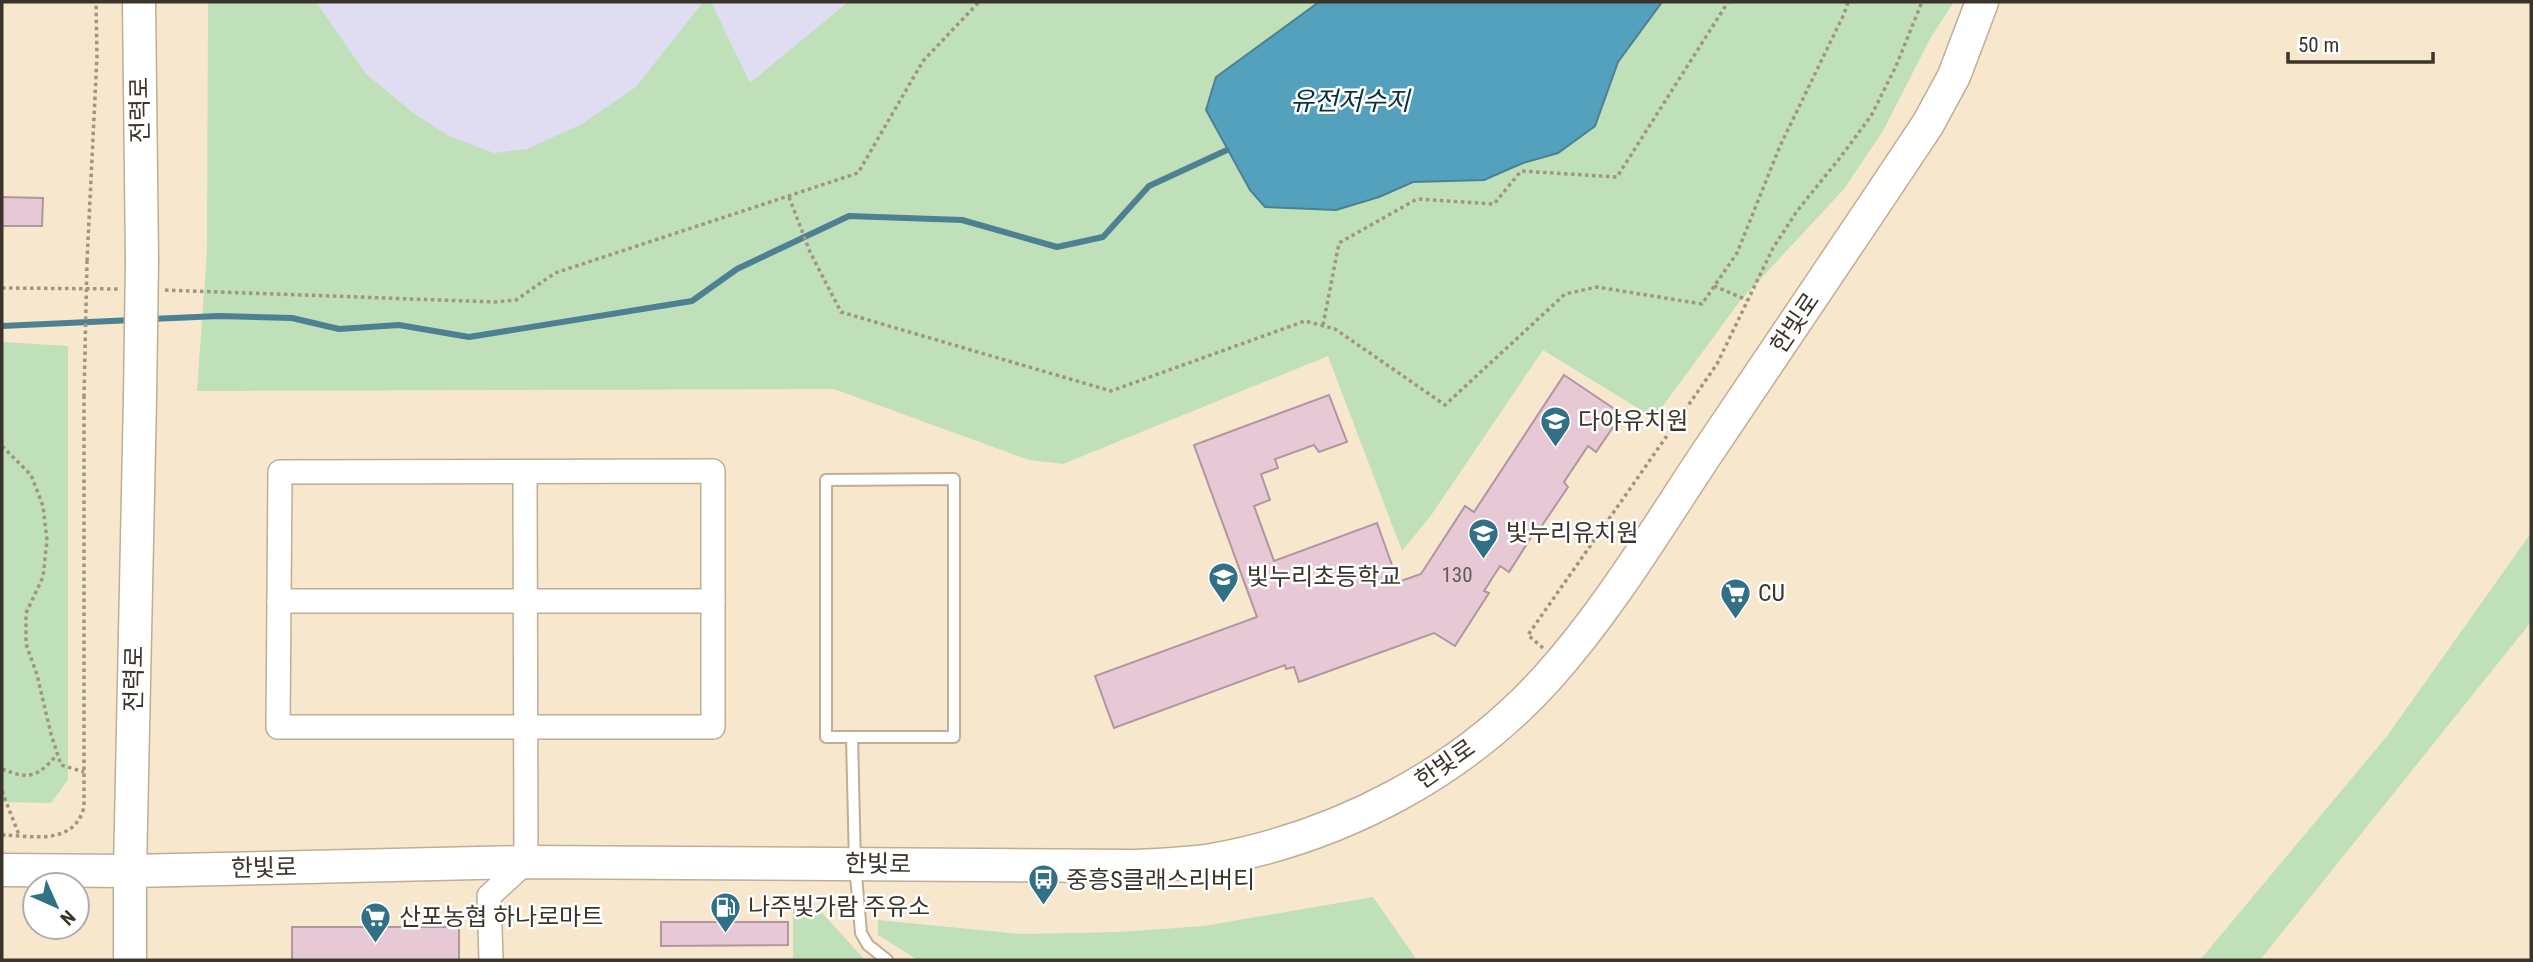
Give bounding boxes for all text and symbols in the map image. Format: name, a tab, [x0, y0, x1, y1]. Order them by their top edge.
scale bar	[2288, 21, 2433, 65]
text: 50 m	[2298, 33, 2339, 57]
street label: 전력로	[125, 77, 155, 143]
water label: 유전저수지	[1290, 86, 1412, 116]
street label: 한빛로	[1765, 288, 1825, 358]
school or university icon: 다야유치원	[1538, 404, 1572, 448]
place label: 다야유치원	[1578, 407, 1688, 435]
school or university icon: 빛누리유치원	[1466, 516, 1500, 560]
place label: 빛누리유치원	[1506, 519, 1638, 547]
school or university icon: 빛누리초등학교	[1207, 560, 1241, 604]
place label: 빛누리초등학교	[1247, 563, 1402, 591]
house number: 130	[1441, 563, 1473, 587]
supermarket icon: CU	[1718, 576, 1752, 620]
place label: CU	[1758, 579, 1785, 607]
street label: 전력로	[119, 646, 149, 712]
street label: 한빛로	[1410, 734, 1480, 794]
street label: 한빛로	[845, 849, 911, 879]
street label: 한빛로	[231, 853, 297, 883]
bus stop icon: 중흥S클래스리버티	[1026, 863, 1060, 907]
place label: 중흥S클래스리버티	[1066, 866, 1255, 894]
north arrow	[21, 871, 91, 941]
fuel station icon: 나주빛가람 주유소	[708, 890, 742, 934]
place label: 나주빛가람 주유소	[748, 893, 930, 921]
supermarket icon: 산포농협 하나로마트	[359, 900, 393, 944]
place label: 산포농협 하나로마트	[399, 903, 603, 931]
text: N	[55, 905, 80, 930]

